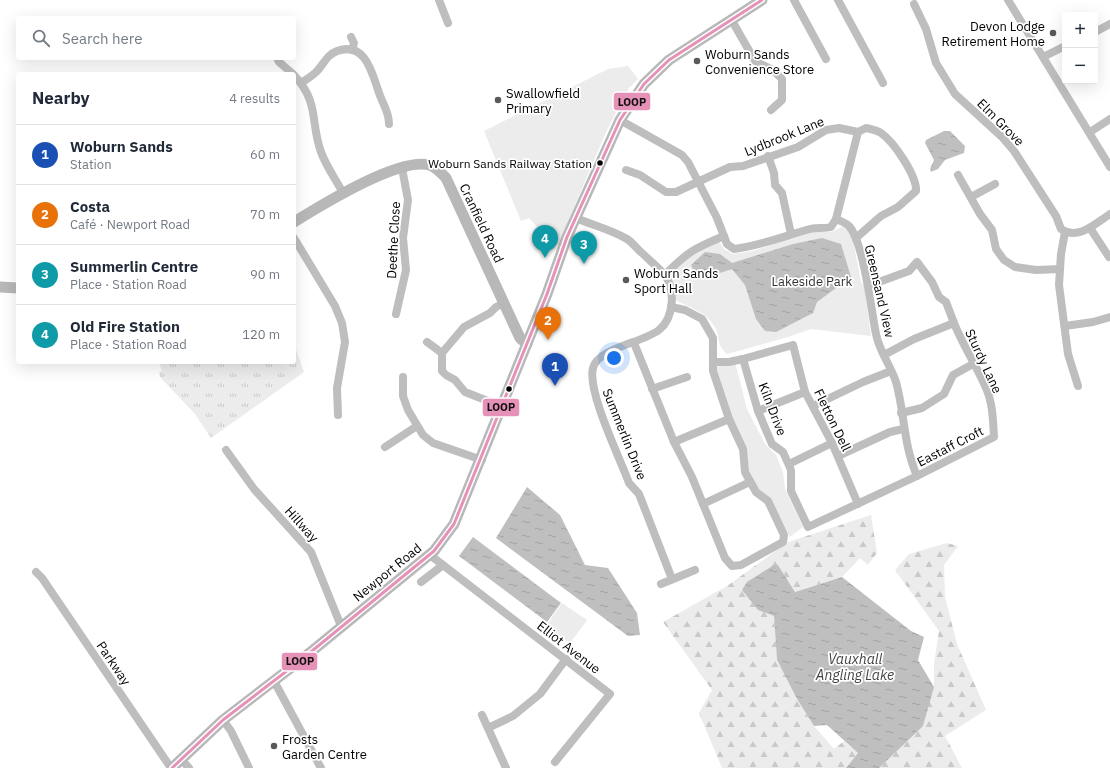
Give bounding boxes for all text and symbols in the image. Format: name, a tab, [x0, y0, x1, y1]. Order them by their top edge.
map controls	[1062, 12, 1098, 84]
button: +	[1062, 12, 1098, 48]
search box	[16, 16, 296, 60]
place label: Devon Lodge Retirement Home	[942, 18, 1045, 50]
icon: search	[30, 27, 52, 49]
marker: Devon Lodge Retirement Home	[1048, 28, 1058, 38]
text: Search here	[62, 29, 142, 48]
place label: Woburn Sands Convenience Store	[705, 46, 814, 78]
button: −	[1062, 48, 1098, 84]
marker: Woburn Sands Convenience Store	[692, 56, 702, 66]
place label: Swallowfield Primary	[506, 85, 580, 117]
text: Nearby	[32, 87, 90, 109]
text: 4 results	[229, 90, 280, 107]
line badge: LOOP	[613, 92, 651, 111]
marker: Swallowfield Primary	[493, 95, 503, 105]
text: LOOP	[618, 95, 646, 109]
street label: Elm Grove	[973, 95, 1028, 150]
street label: Lydbrook Lane	[742, 113, 827, 160]
text: Woburn Sands	[70, 137, 173, 156]
text: 1	[41, 146, 49, 163]
text: 60 m	[250, 146, 280, 163]
text: Station	[70, 156, 112, 173]
place label: Woburn Sands Railway Station	[428, 156, 592, 171]
marker: Woburn Sands Railway Station	[595, 158, 605, 168]
street label: Cranfield Road	[456, 181, 507, 266]
text: Costa	[70, 197, 110, 216]
street label: Deethe Close	[383, 201, 404, 279]
text: 2	[41, 206, 49, 223]
text: 70 m	[250, 206, 280, 223]
text: Café · Newport Road	[70, 216, 190, 233]
pin: 4	[532, 225, 558, 258]
pin: 3	[571, 231, 597, 264]
street label: Greensand View	[861, 243, 898, 339]
text: Summerlin Centre	[70, 257, 198, 276]
place label: Woburn Sands Sport Hall	[634, 265, 719, 297]
text: 3	[41, 266, 49, 283]
text: 90 m	[250, 266, 280, 283]
park label: Lakeside Park	[772, 273, 853, 290]
marker: Woburn Sands Sport Hall	[621, 275, 631, 285]
text: Place · Station Road	[70, 276, 187, 293]
pin: 2	[535, 307, 561, 340]
text: Old Fire Station	[70, 317, 180, 336]
text: 4	[41, 326, 49, 343]
text: 120 m	[242, 326, 280, 343]
street label: Sturdy Lane	[961, 326, 1006, 396]
text: Place · Station Road	[70, 336, 187, 353]
your location	[604, 348, 624, 368]
pin: 1	[542, 353, 568, 386]
street label: Kiln Drive	[755, 380, 790, 438]
unlabelled marker	[504, 384, 514, 394]
street label: Summerlin Drive	[598, 386, 651, 482]
street label: Fletton Dell	[810, 386, 855, 455]
line badge: LOOP	[482, 398, 520, 417]
text: LOOP	[487, 400, 515, 414]
street label: Eastaff Croft	[914, 422, 986, 470]
street label: Hillway	[281, 503, 323, 546]
street label: Newport Road	[350, 540, 425, 605]
street label: Elliot Avenue	[533, 617, 604, 678]
street label: Parkway	[93, 638, 135, 689]
water label: Vauxhall Angling Lake	[815, 650, 894, 684]
line badge: LOOP	[281, 652, 318, 671]
text: LOOP	[286, 654, 314, 668]
place label: Frosts Garden Centre	[282, 731, 367, 763]
marker: Frosts Garden Centre	[269, 741, 279, 751]

